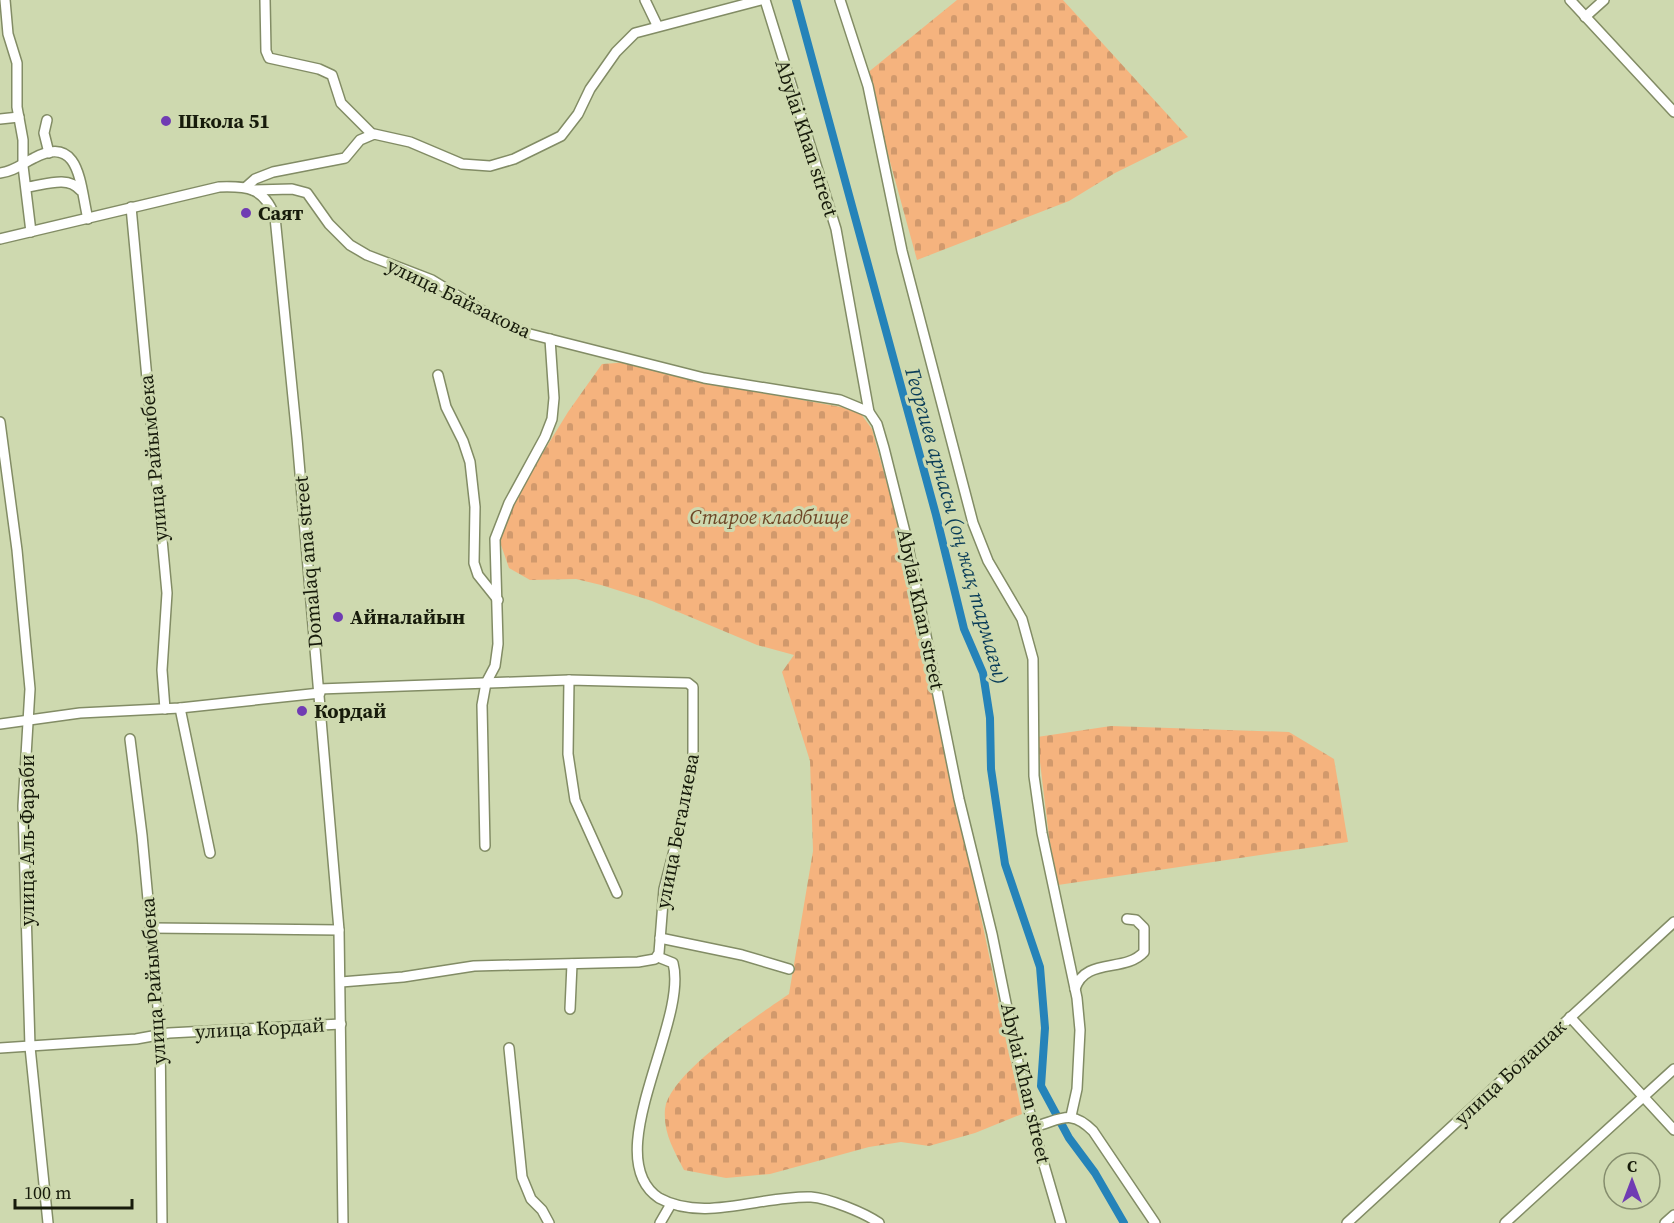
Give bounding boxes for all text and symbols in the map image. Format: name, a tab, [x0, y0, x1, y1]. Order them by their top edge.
street label: Abylai Khan street	[768, 56, 846, 221]
place label: Школа 51	[178, 107, 270, 135]
marker: Школа 51	[159, 114, 173, 128]
place label: Саят	[258, 199, 303, 227]
marker: Саят	[239, 206, 253, 220]
street label: улица Байзакова	[382, 251, 536, 345]
water label: Георгиев арнасы (оң жақ тармағы)	[898, 363, 1017, 688]
street label: улица Райымбека	[132, 373, 174, 543]
street label: Domalaq ana street	[286, 474, 329, 649]
park label: Старое кладбище	[690, 503, 848, 531]
street label: Abylai Khan street	[890, 526, 952, 692]
place label: Айналайын	[350, 603, 465, 631]
marker: Айналайын	[331, 610, 345, 624]
place label: Кордай	[314, 697, 386, 725]
marker: Кордай	[295, 704, 309, 718]
street label: улица Бегалиева	[648, 750, 706, 911]
street label: улица Аль-Фараби	[13, 754, 41, 926]
street label: улица Райымбека	[133, 896, 173, 1065]
street label: Abylai Khan street	[994, 1000, 1058, 1166]
street label: улица Кордай	[194, 1011, 326, 1045]
street label: улица Болашак	[1448, 1013, 1572, 1131]
north arrow	[1602, 1151, 1662, 1211]
text: С	[1627, 1155, 1637, 1177]
scale bar	[15, 1172, 132, 1210]
text: 100 m	[24, 1180, 71, 1205]

